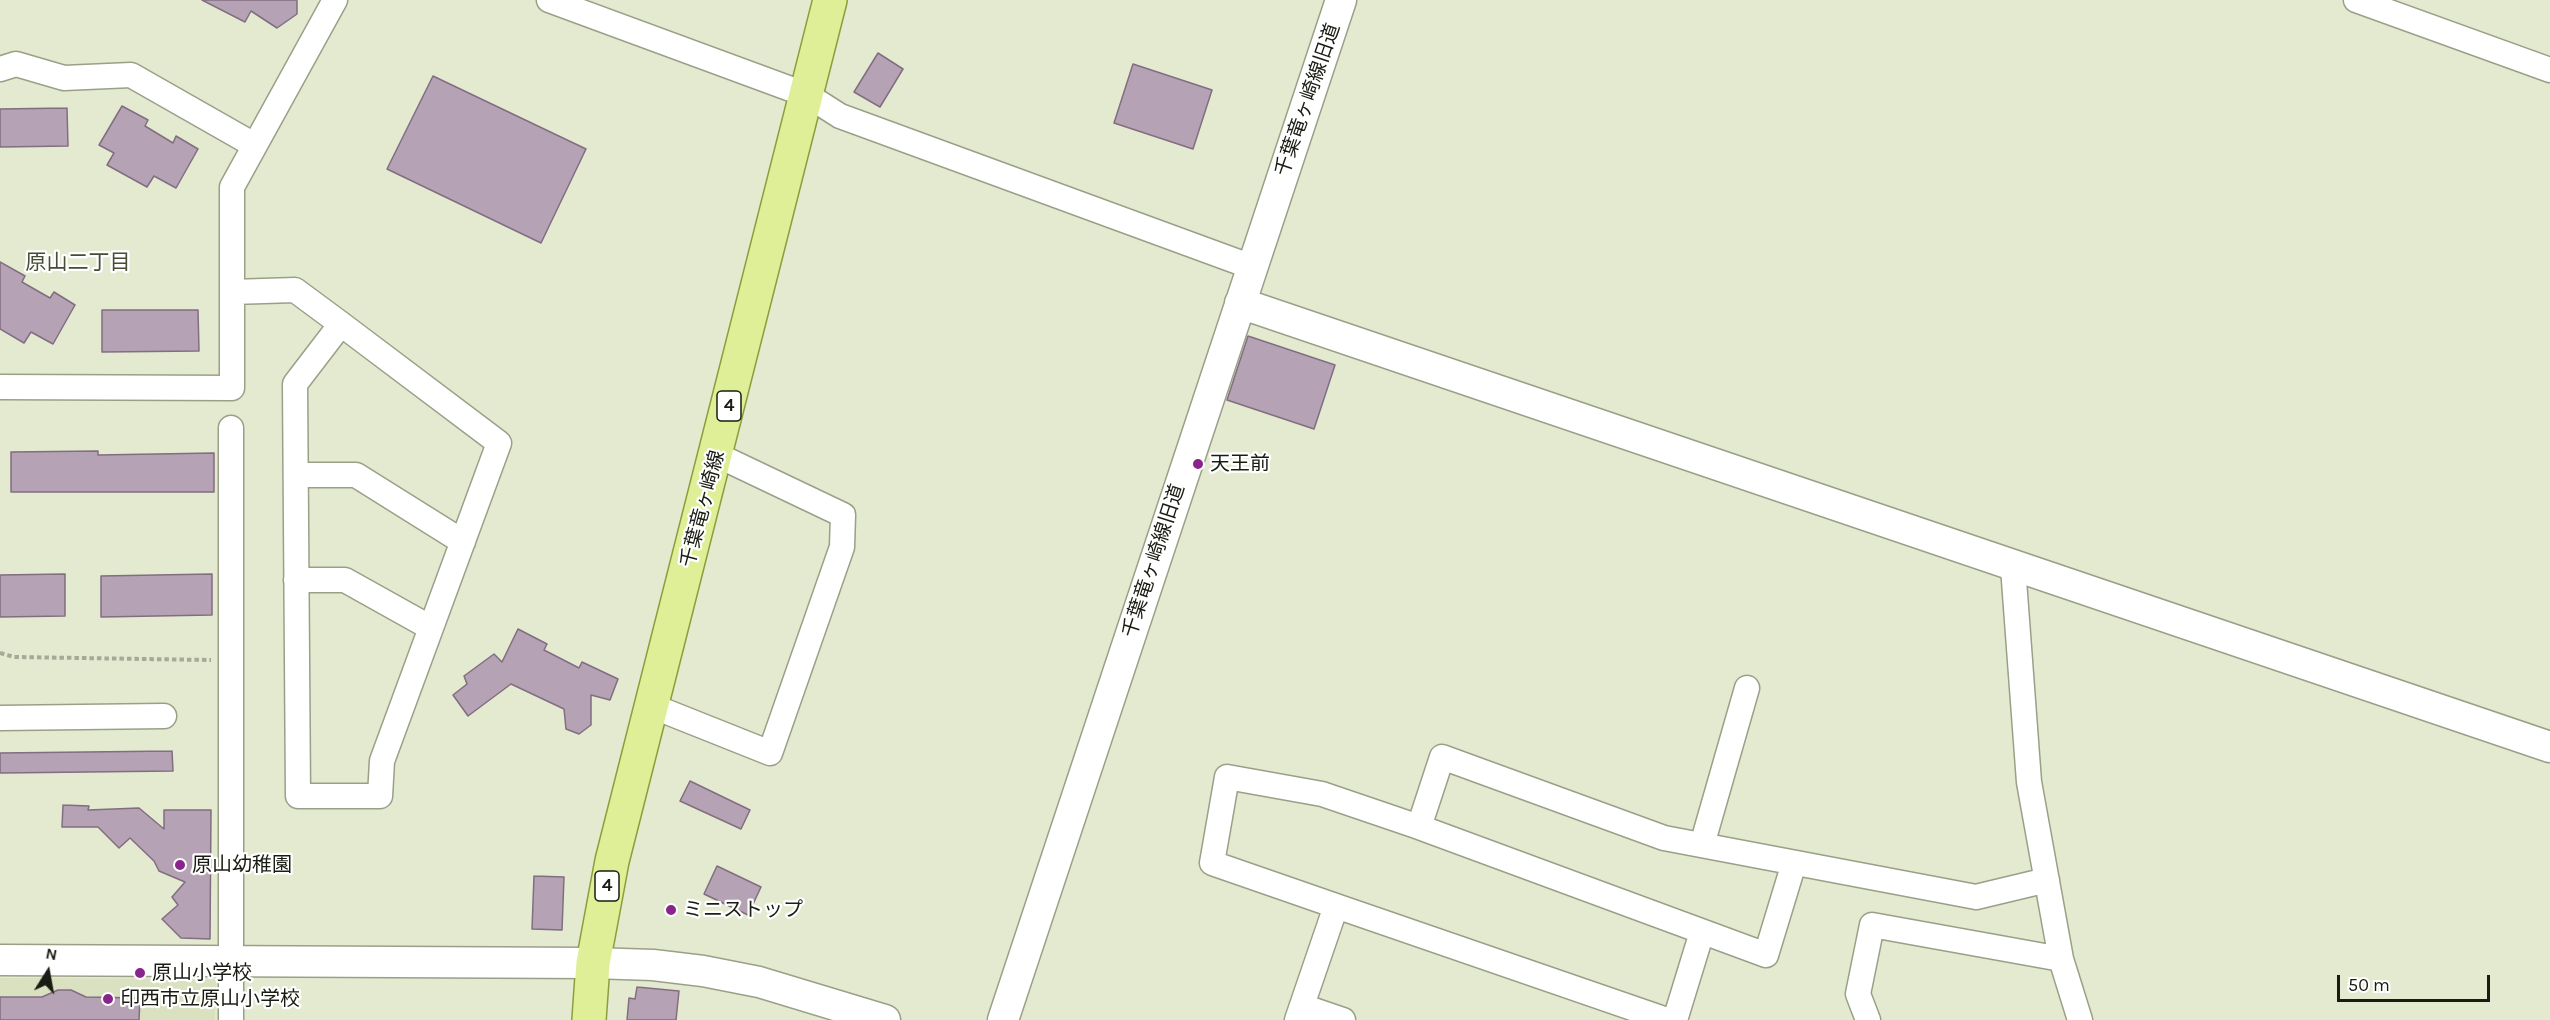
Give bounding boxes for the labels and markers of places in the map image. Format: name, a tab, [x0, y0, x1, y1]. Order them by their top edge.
place label: 天王前	[1210, 452, 1270, 476]
marker: 天王前	[1191, 457, 1205, 471]
place label: 原山幼稚園	[192, 853, 292, 877]
marker: 原山幼稚園	[173, 858, 187, 872]
place label: ミニストップ	[683, 898, 803, 922]
marker: ミニストップ	[664, 903, 678, 917]
place label: 原山小学校	[152, 961, 252, 985]
marker: 原山小学校	[133, 966, 147, 980]
place label: 印西市立原山小学校	[120, 987, 300, 1011]
marker: 印西市立原山小学校	[101, 992, 115, 1006]

